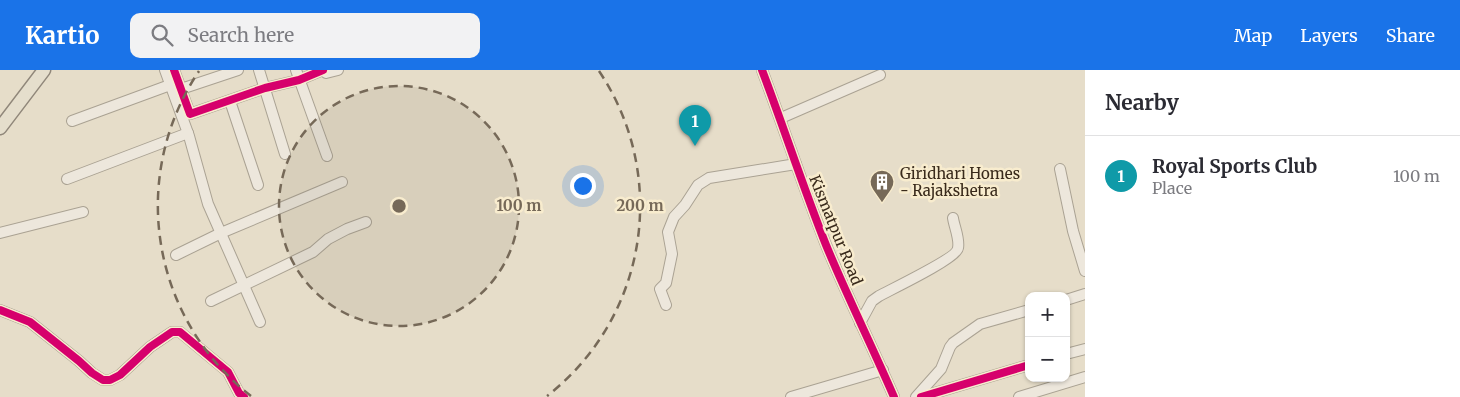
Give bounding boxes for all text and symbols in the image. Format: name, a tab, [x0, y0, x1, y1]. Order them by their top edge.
search box	[130, 13, 480, 58]
text: Kartio	[25, 20, 100, 51]
icon: search	[148, 21, 176, 49]
text: Search here	[188, 23, 294, 47]
text: Map	[1234, 24, 1272, 47]
text: Layers	[1300, 24, 1358, 47]
text: Share	[1386, 24, 1435, 47]
text: Nearby	[1105, 89, 1179, 116]
pin: 1	[679, 105, 711, 146]
text: Royal Sports Club	[1152, 154, 1317, 178]
place label: Giridhari Homes - Rajakshetra	[900, 164, 1020, 200]
text: 1	[1117, 166, 1125, 186]
text: 100 m	[1393, 166, 1440, 186]
building icon: Giridhari Homes - Rajakshetra	[869, 169, 895, 203]
street label: Kismatpur Road	[805, 172, 867, 288]
your location	[570, 173, 596, 199]
text: Place	[1152, 178, 1192, 198]
text: 100 m	[497, 196, 541, 215]
text: 200 m	[616, 196, 664, 215]
centre of rings	[390, 197, 408, 215]
map controls	[1025, 292, 1070, 382]
button: +	[1025, 292, 1070, 337]
button: −	[1025, 337, 1070, 382]

